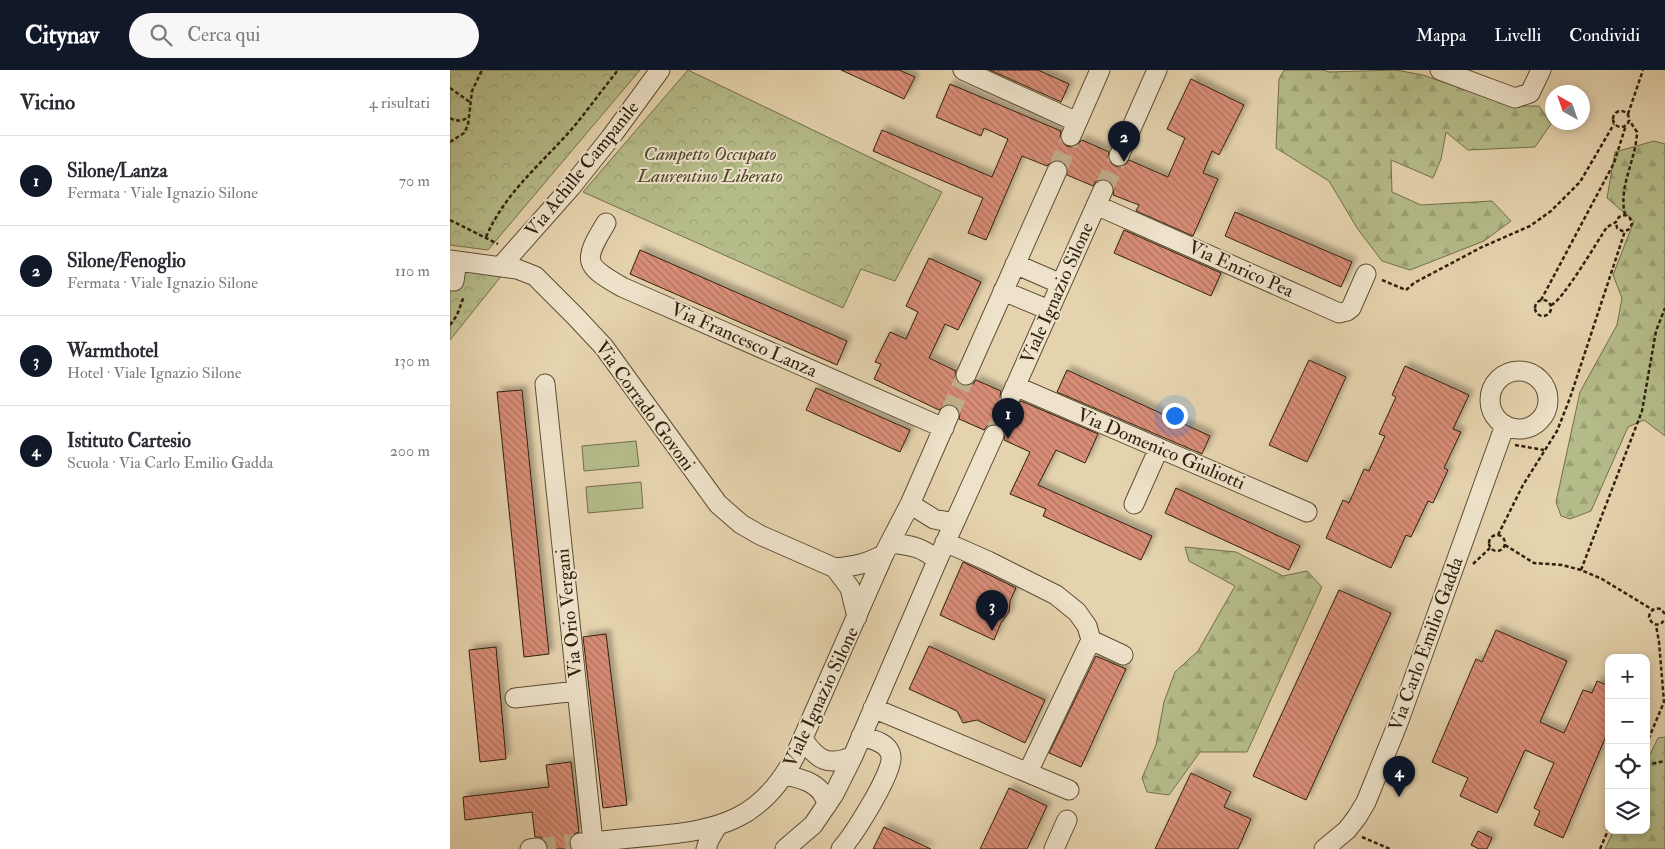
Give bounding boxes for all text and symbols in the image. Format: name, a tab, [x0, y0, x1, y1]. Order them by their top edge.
search box	[129, 13, 479, 58]
text: Citynav	[25, 20, 99, 51]
icon: search	[147, 21, 175, 49]
text: Cerca qui	[187, 23, 260, 47]
text: Mappa	[1416, 24, 1466, 47]
text: Livelli	[1494, 24, 1541, 47]
text: Condividi	[1569, 24, 1640, 47]
north arrow	[1545, 85, 1590, 130]
text: Vicino	[20, 89, 75, 116]
text: 4 risultati	[369, 93, 430, 113]
street label: Via Achille Campanile	[520, 96, 645, 242]
pin: 2	[1108, 121, 1140, 162]
park label: Campetto Occupato Laurentino Liberato	[636, 142, 783, 188]
text: Silone/Lanza	[67, 159, 168, 183]
text: 1	[33, 171, 39, 191]
text: 70 m	[399, 171, 430, 191]
text: Fermata · Viale Ignazio Silone	[67, 183, 258, 203]
street label: Viale Ignazio Silone	[1015, 219, 1099, 367]
street label: Via Enrico Pea	[1185, 235, 1298, 303]
text: Silone/Fenoglio	[67, 249, 186, 273]
text: 2	[32, 261, 40, 281]
text: 110 m	[395, 261, 430, 281]
text: Fermata · Viale Ignazio Silone	[67, 273, 258, 293]
street label: Via Francesco Lanza	[667, 297, 821, 383]
street label: Via Corrado Govoni	[590, 336, 700, 476]
text: Warmthotel	[67, 339, 158, 363]
text: 3	[33, 351, 39, 371]
text: 130 m	[394, 351, 430, 371]
text: Hotel · Viale Ignazio Silone	[67, 363, 242, 383]
pin: 1	[992, 398, 1024, 439]
street label: Via Domenico Giuliotti	[1073, 403, 1249, 495]
your location	[1162, 403, 1188, 429]
text: Istituto Cartesio	[67, 429, 191, 453]
text: 4	[32, 441, 40, 461]
text: 200 m	[390, 441, 430, 461]
text: Scuola · Via Carlo Emilio Gadda	[67, 453, 273, 473]
street label: Via Orio Vergani	[550, 547, 588, 679]
street label: Via Carlo Emilio Gadda	[1383, 553, 1469, 734]
pin: 3	[976, 590, 1008, 631]
street label: Viale Ignazio Silone	[778, 623, 864, 771]
map controls	[1605, 654, 1650, 834]
button: +	[1605, 654, 1650, 699]
button: −	[1605, 699, 1650, 744]
button: locate	[1605, 744, 1650, 789]
pin: 4	[1383, 756, 1415, 797]
button: layers	[1605, 789, 1650, 834]

